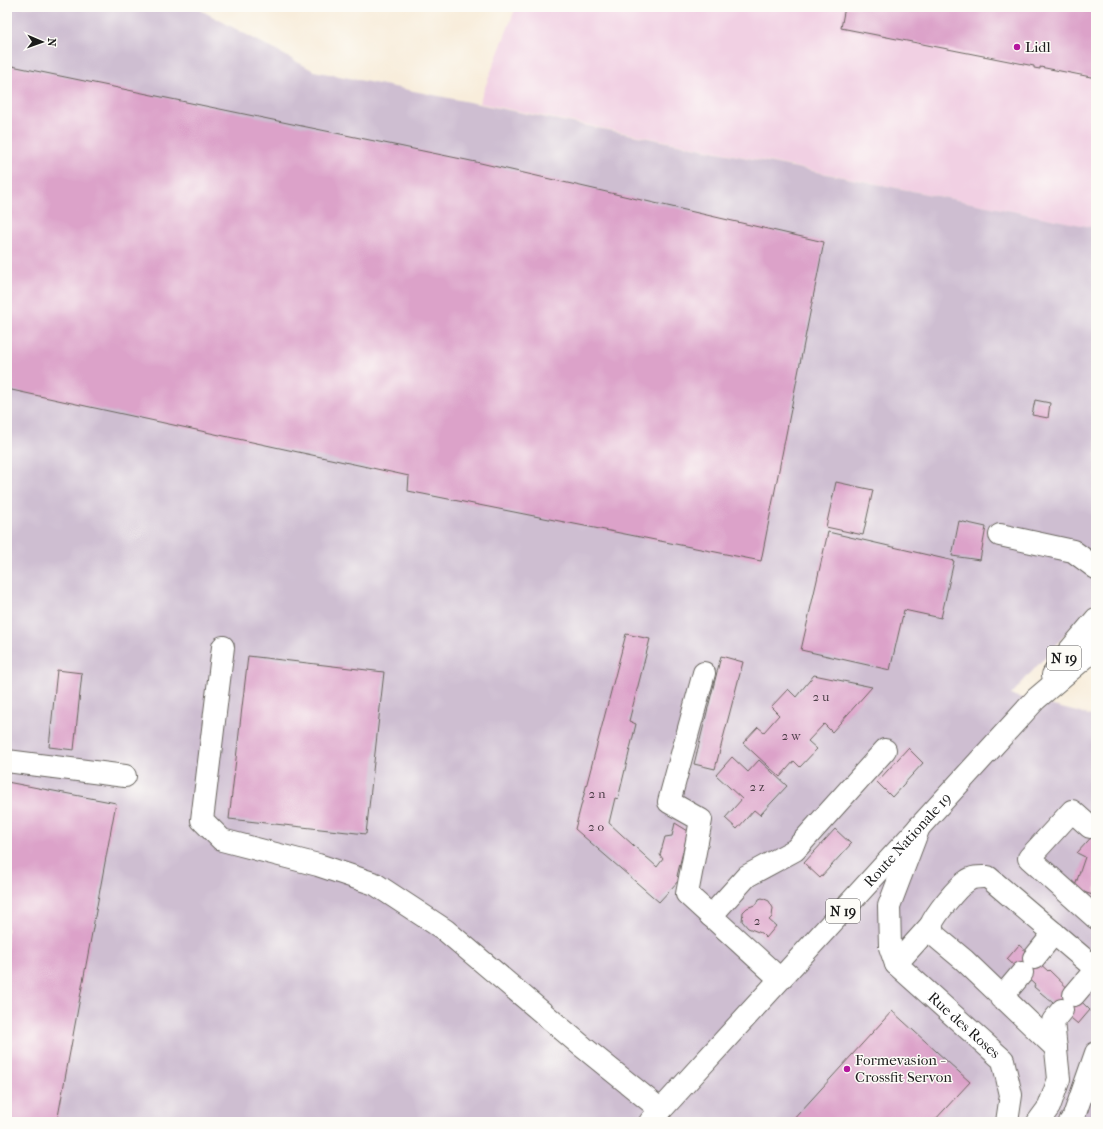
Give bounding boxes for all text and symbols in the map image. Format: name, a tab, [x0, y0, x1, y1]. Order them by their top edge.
north arrow	[22, 22, 62, 62]
text: N	[45, 38, 58, 47]
place label: Lidl	[1025, 38, 1051, 56]
marker: Lidl	[1012, 42, 1022, 52]
road number: N 19	[1047, 646, 1081, 670]
house number: 2 u	[813, 689, 830, 704]
house number: 2 w	[781, 728, 801, 743]
house number: 2 z	[749, 779, 765, 794]
house number: 2 n	[588, 786, 606, 801]
street label: Route Nationale 19	[860, 789, 955, 891]
house number: 2 o	[588, 819, 604, 834]
road number: N 19	[826, 899, 860, 923]
house number: 2	[754, 913, 761, 928]
street label: Rue des Roses	[924, 988, 1004, 1062]
place label: Formevasion - Crossfit Servon	[855, 1051, 952, 1086]
marker: Formevasion - Crossfit Servon	[842, 1064, 852, 1074]

